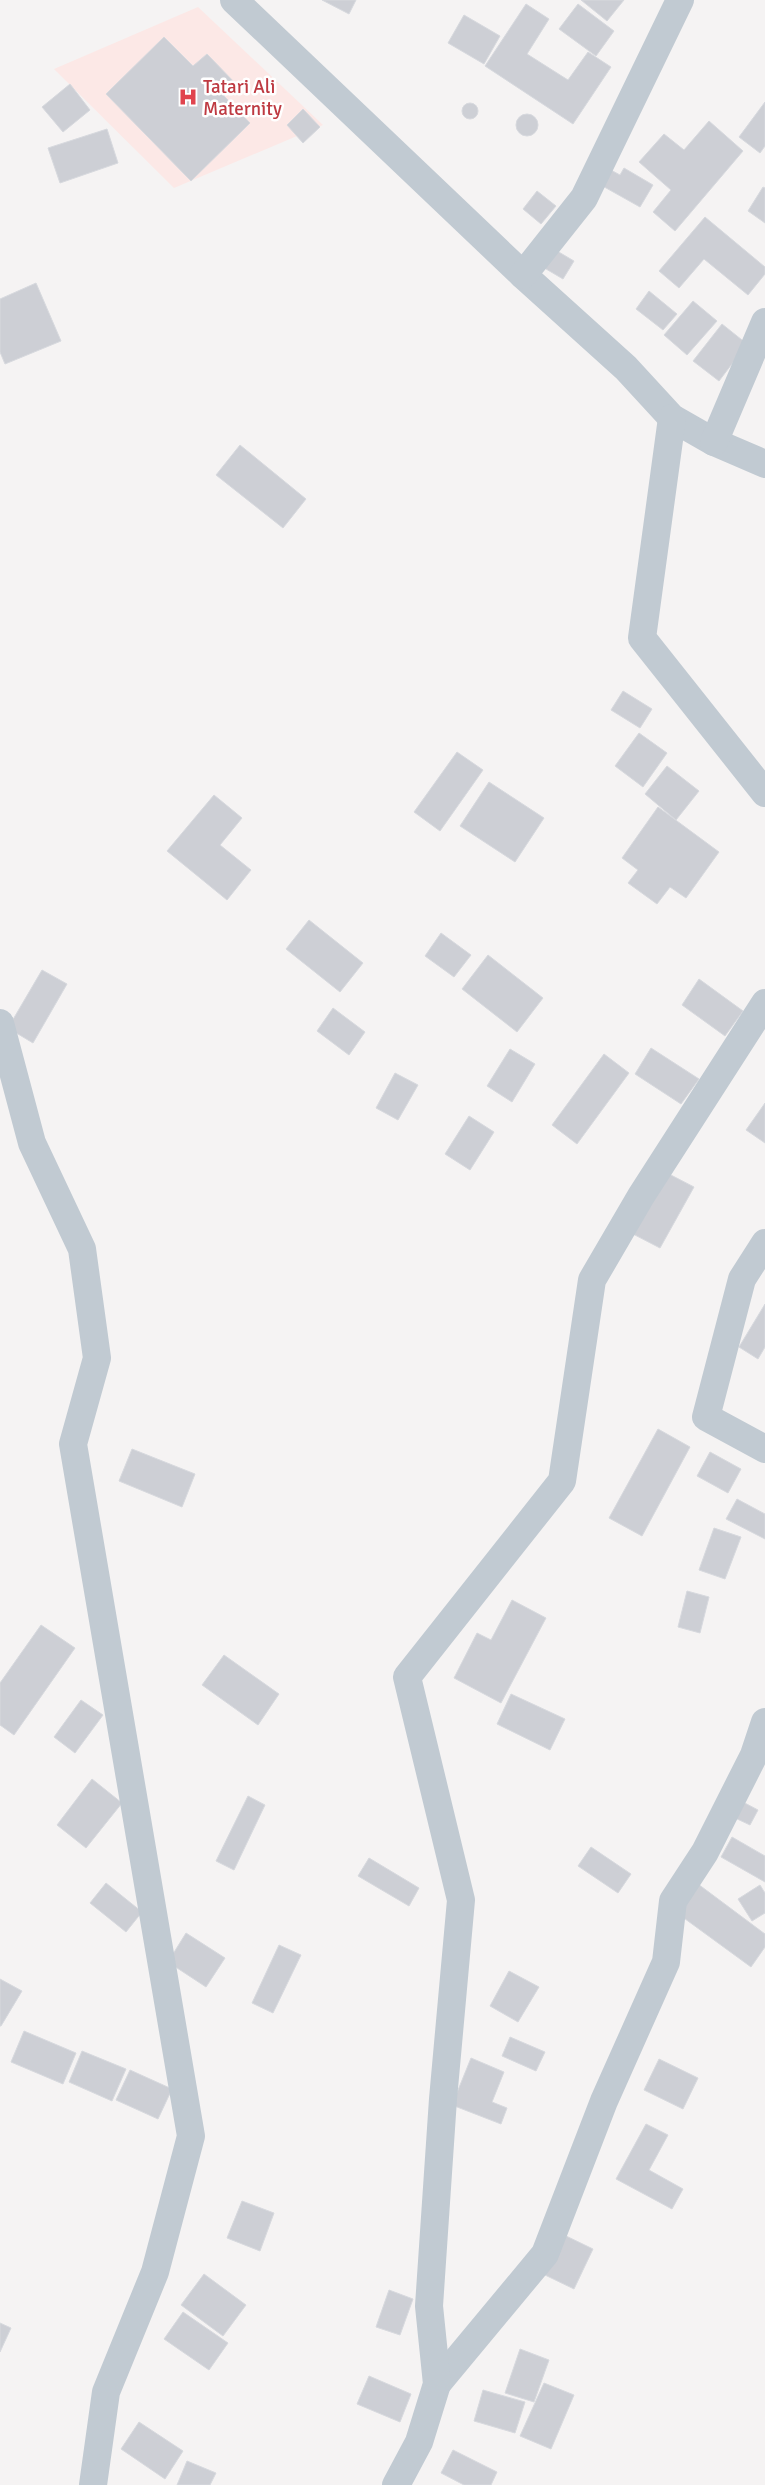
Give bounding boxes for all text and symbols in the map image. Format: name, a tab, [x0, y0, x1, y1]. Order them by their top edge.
place label: Tatari Ali Maternity	[203, 75, 282, 121]
hospital icon: Tatari Ali Maternity	[177, 86, 199, 108]

